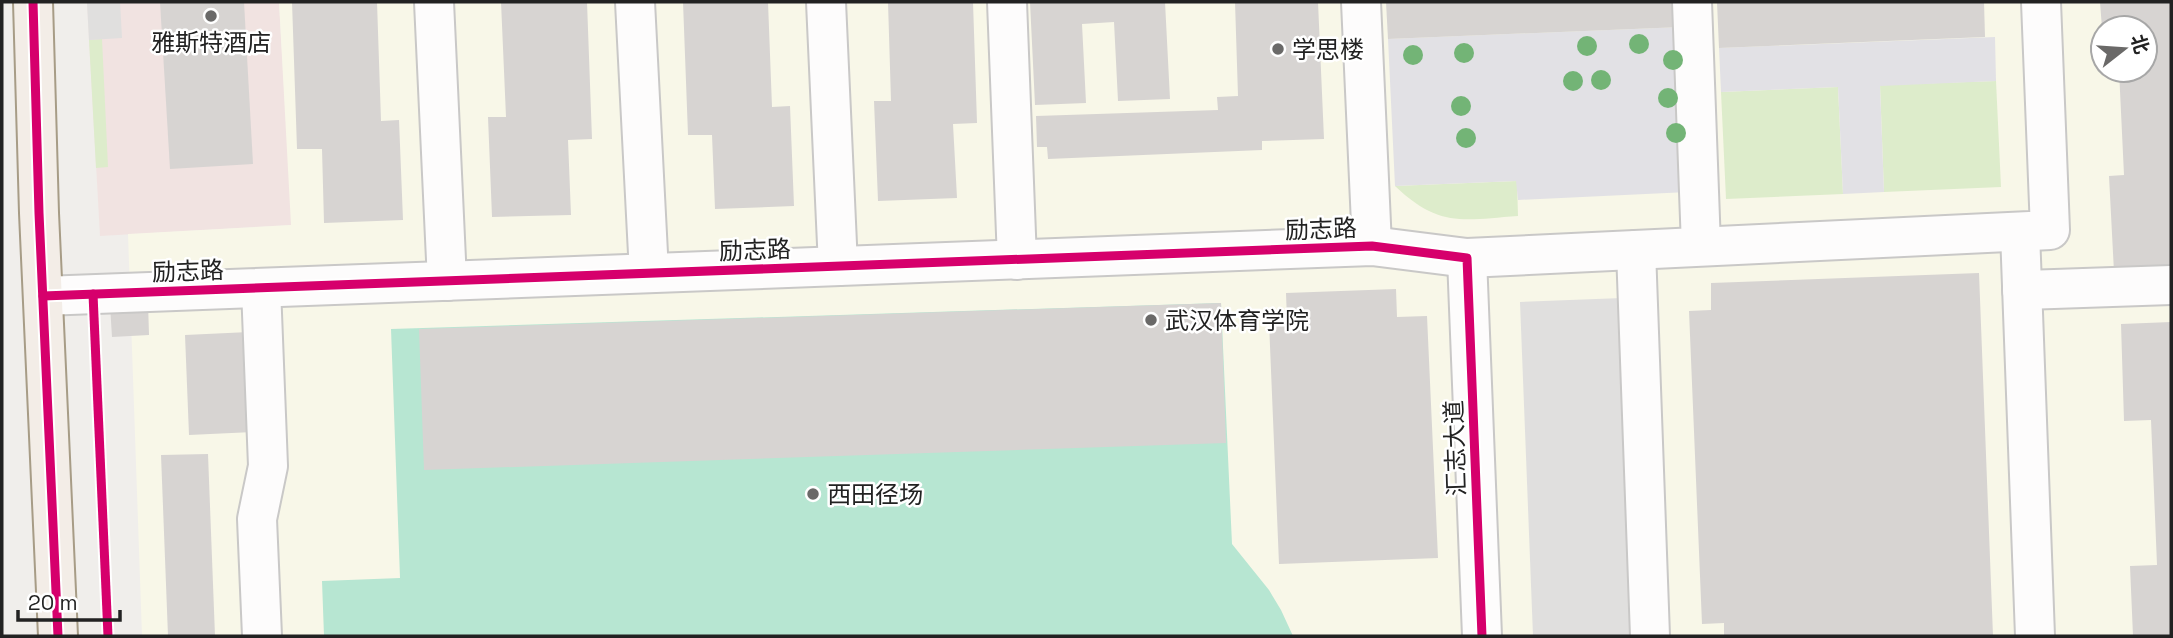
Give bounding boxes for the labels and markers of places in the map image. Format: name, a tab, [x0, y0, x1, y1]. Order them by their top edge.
marker: 雅斯特酒店	[203, 8, 219, 24]
place label: 雅斯特酒店	[151, 27, 271, 58]
place label: 学思楼	[1292, 34, 1364, 65]
marker: 学思楼	[1270, 41, 1286, 57]
place label: 武汉体育学院	[1165, 305, 1309, 336]
marker: 武汉体育学院	[1143, 312, 1159, 328]
place label: 西田径场	[827, 479, 923, 510]
marker: 西田径场	[805, 486, 821, 502]

